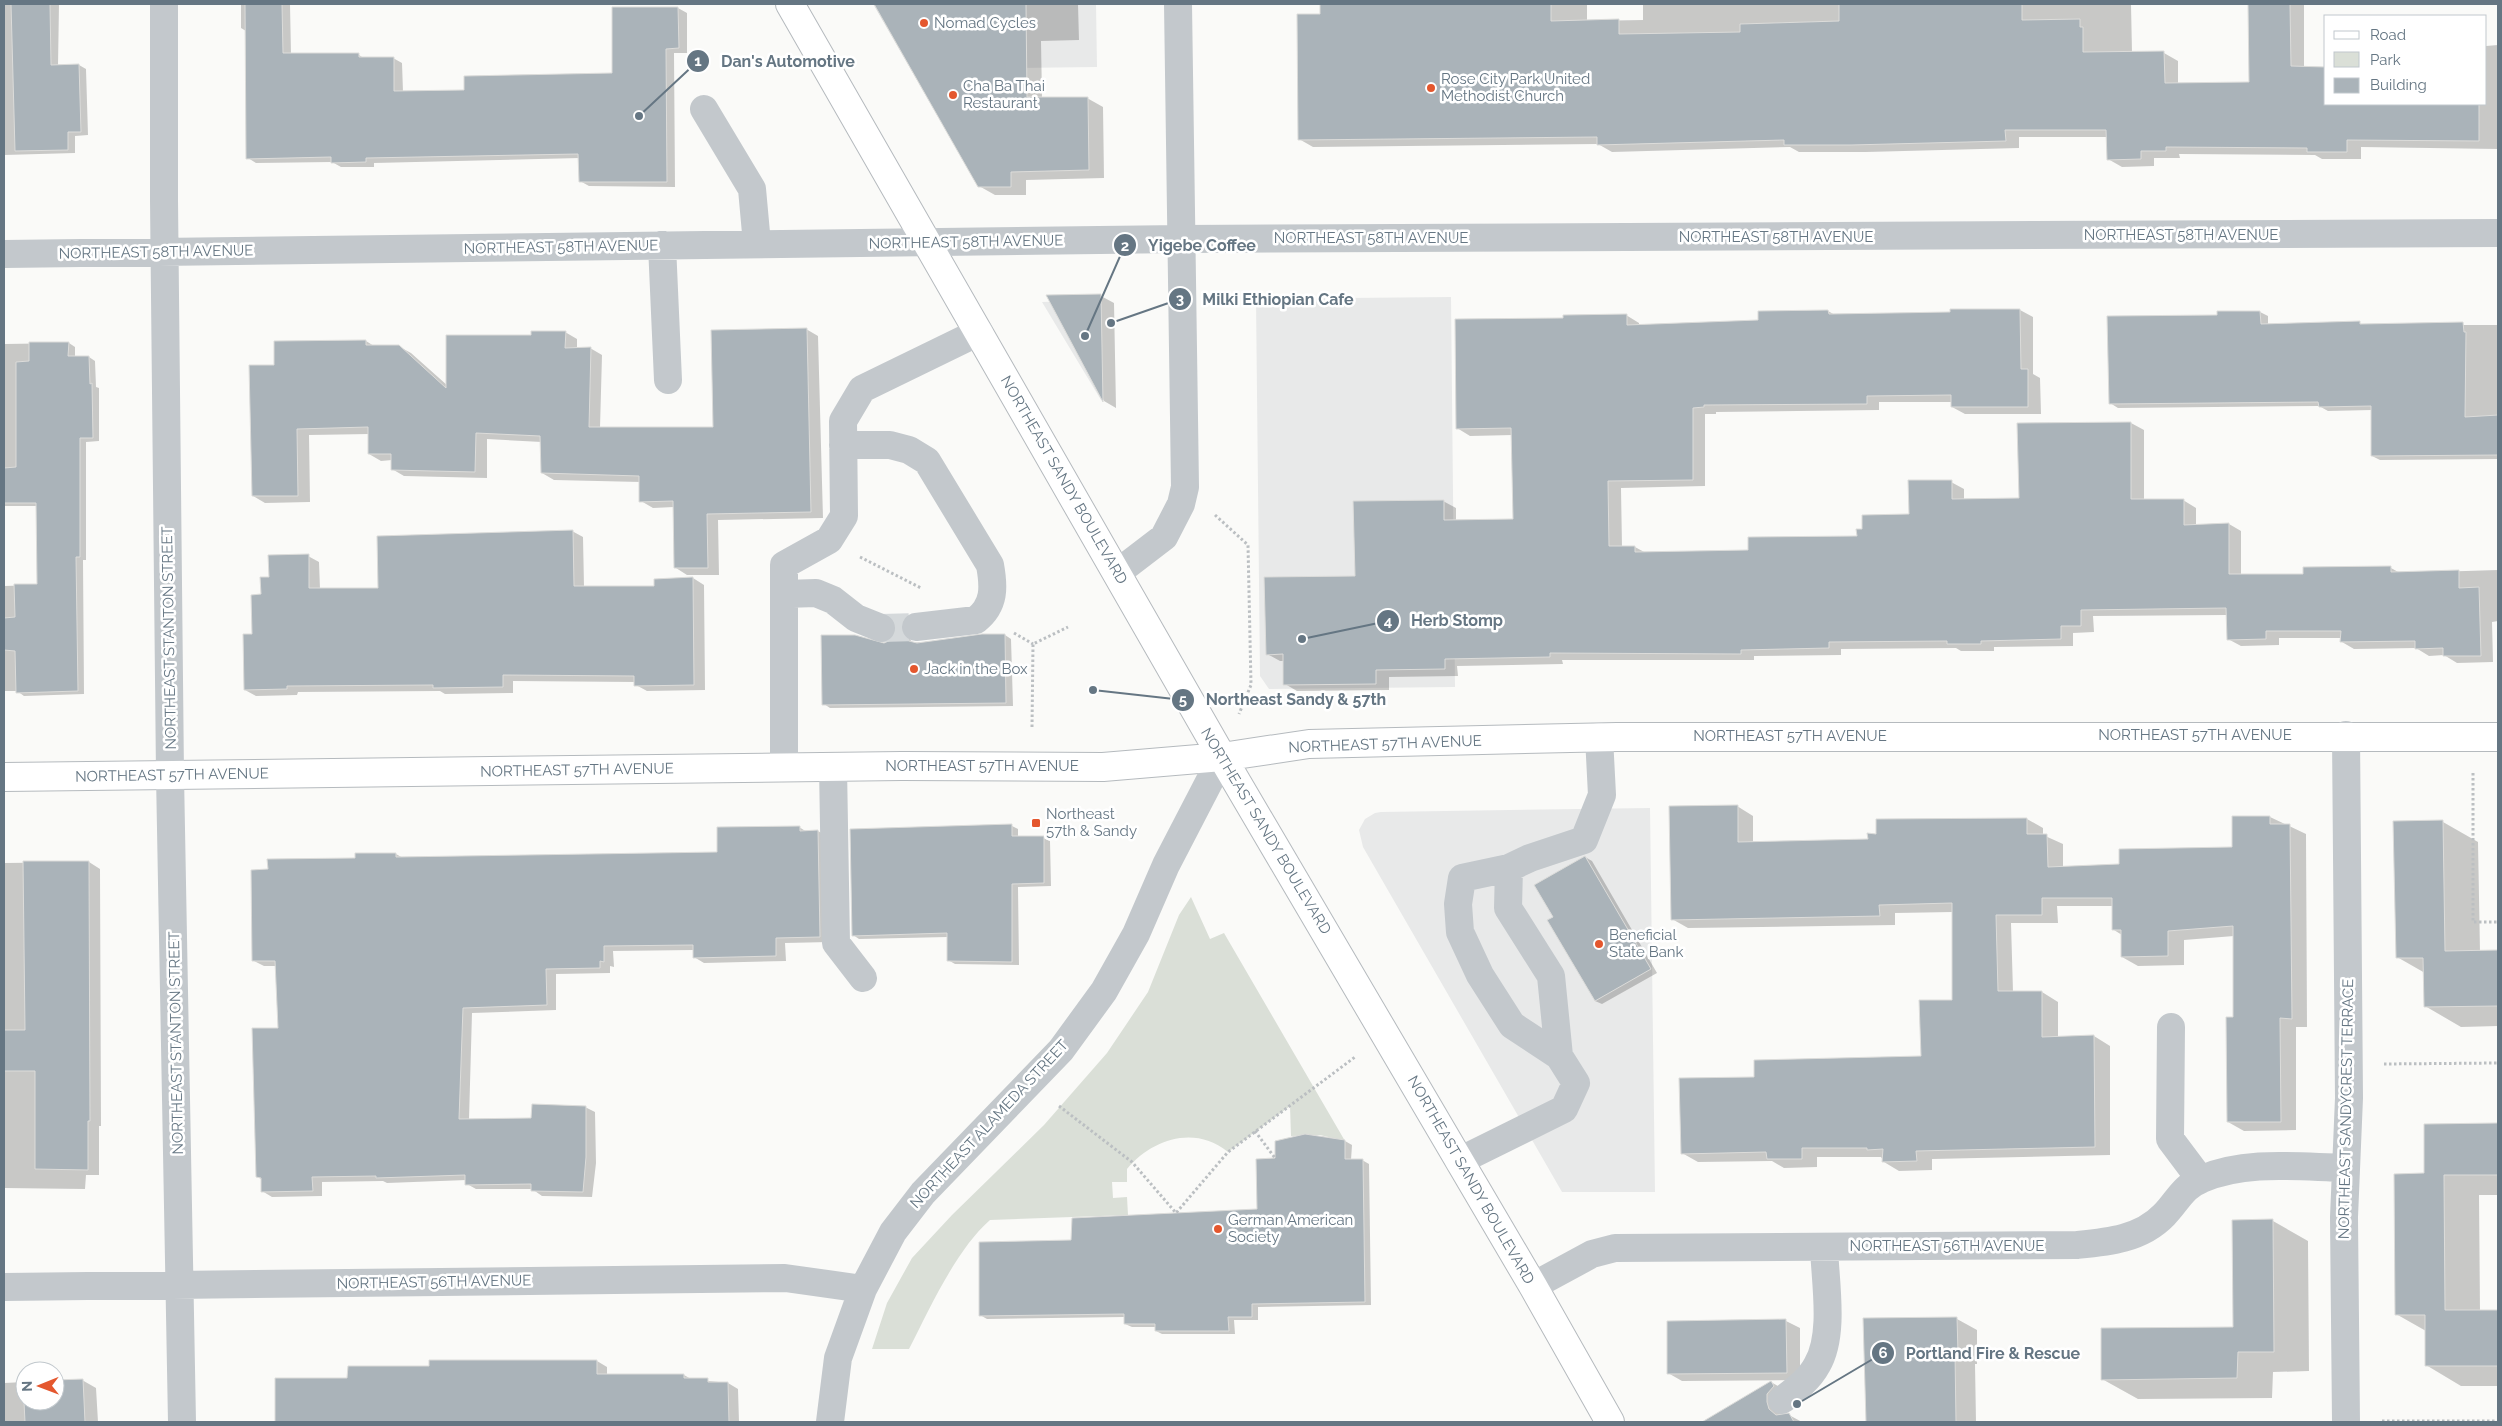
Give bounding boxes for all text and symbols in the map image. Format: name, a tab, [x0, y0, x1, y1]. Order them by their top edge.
place label: Nomad Cycles	[934, 14, 1036, 32]
legend	[2324, 15, 2487, 105]
marker: Nomad Cycles	[918, 17, 930, 29]
text: Road	[2370, 26, 2406, 44]
callout: Dan's Automotive	[686, 46, 865, 77]
text: Park	[2370, 51, 2401, 69]
text: 1	[694, 52, 702, 70]
text: Dan's Automotive	[721, 52, 855, 71]
place label: Rose City Park United Methodist Church	[1441, 70, 1590, 105]
text: Building	[2370, 76, 2427, 94]
place label: Cha Ba Thai Restaurant	[963, 77, 1045, 112]
marker: Rose City Park United Methodist Church	[1425, 82, 1437, 94]
marker: Cha Ba Thai Restaurant	[947, 89, 959, 101]
street label: NORTHEAST 58TH AVENUE	[2084, 226, 2278, 244]
street label: NORTHEAST 58TH AVENUE	[1679, 228, 1873, 246]
street label: NORTHEAST 58TH AVENUE	[1274, 229, 1468, 247]
callout: Yigebe Coffee	[1113, 230, 1266, 261]
street label: NORTHEAST 58TH AVENUE	[869, 231, 1063, 253]
street label: NORTHEAST 58TH AVENUE	[464, 236, 658, 258]
text: Yigebe Coffee	[1148, 236, 1256, 255]
text: 2	[1121, 237, 1129, 255]
street label: NORTHEAST 58TH AVENUE	[59, 241, 253, 263]
callout: Milki Ethiopian Cafe	[1167, 283, 1364, 314]
text: 3	[1176, 290, 1184, 308]
text: Milki Ethiopian Cafe	[1202, 290, 1354, 309]
street label: NORTHEAST SANDY BOULEVARD	[997, 373, 1131, 588]
street label: NORTHEAST STANTON STREET	[158, 526, 180, 750]
callout: Herb Stomp	[1376, 605, 1513, 636]
text: Herb Stomp	[1411, 611, 1503, 630]
text: 4	[1384, 612, 1393, 630]
place label: Jack in the Box	[924, 660, 1028, 678]
marker: Jack in the Box	[908, 663, 920, 675]
callout: Northeast Sandy & 57th	[1171, 684, 1396, 715]
text: Northeast Sandy & 57th	[1206, 690, 1386, 709]
text: 5	[1179, 691, 1187, 709]
street label: NORTHEAST SANDY BOULEVARD	[1197, 725, 1335, 938]
street label: NORTHEAST 57TH AVENUE	[2098, 726, 2292, 744]
street label: NORTHEAST 57TH AVENUE	[1693, 727, 1887, 745]
street label: NORTHEAST 57TH AVENUE	[1288, 732, 1482, 756]
street label: NORTHEAST 57TH AVENUE	[885, 757, 1079, 775]
street label: NORTHEAST 57TH AVENUE	[480, 759, 674, 781]
street label: NORTHEAST 57TH AVENUE	[75, 764, 269, 786]
place label: Northeast 57th & Sandy	[1046, 805, 1137, 840]
marker: Northeast 57th & Sandy	[1030, 817, 1042, 829]
place label: Beneficial State Bank	[1609, 926, 1684, 961]
street label: NORTHEAST STANTON STREET	[165, 931, 187, 1155]
marker: Beneficial State Bank	[1593, 938, 1605, 950]
street label: NORTHEAST SANDYCREST TERRACE	[2335, 979, 2357, 1239]
street label: NORTHEAST ALAMEDA STREET	[906, 1036, 1072, 1212]
street label: NORTHEAST SANDY BOULEVARD	[1404, 1073, 1538, 1288]
place label: German American Society	[1228, 1211, 1353, 1246]
marker: German American Society	[1212, 1223, 1224, 1235]
street label: NORTHEAST 56TH AVENUE	[1850, 1237, 2044, 1255]
street label: NORTHEAST 56TH AVENUE	[336, 1271, 532, 1293]
callout: Portland Fire & Rescue	[1871, 1338, 2090, 1369]
text: 6	[1878, 1344, 1888, 1362]
text: Portland Fire & Rescue	[1906, 1344, 2081, 1363]
north arrow	[15, 1361, 65, 1411]
text: N	[19, 1381, 35, 1392]

